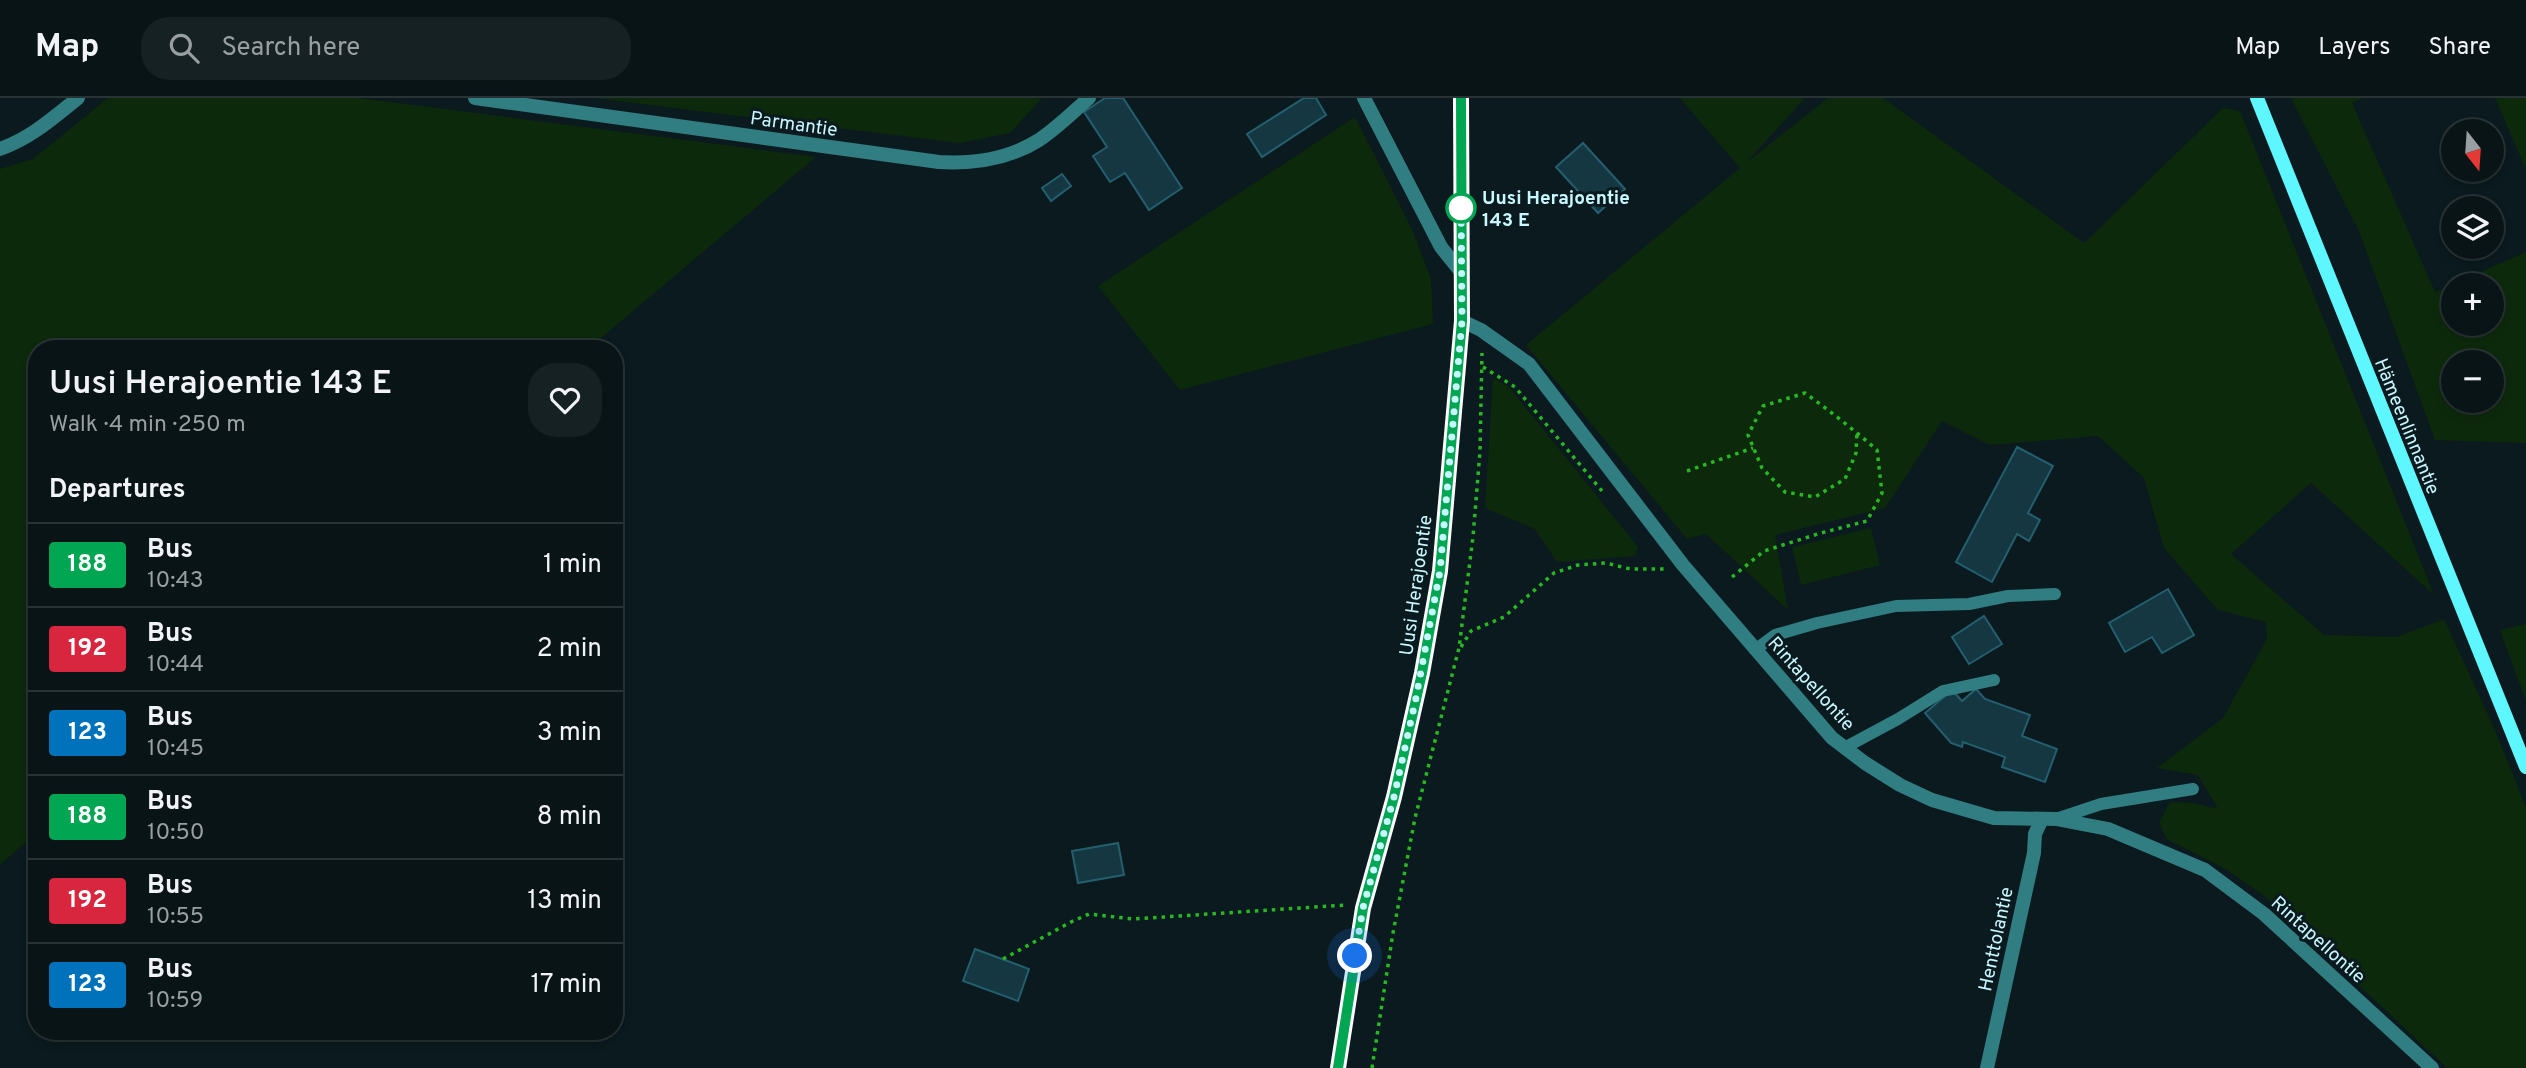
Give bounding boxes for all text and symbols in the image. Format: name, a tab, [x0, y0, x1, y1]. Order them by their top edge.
search box	[141, 17, 631, 80]
text: Map	[35, 27, 99, 69]
icon: search	[165, 29, 203, 67]
text: Search here	[221, 32, 360, 65]
text: Map	[2235, 33, 2280, 63]
text: Layers	[2318, 33, 2390, 63]
text: Share	[2428, 33, 2491, 63]
street label: Parmantie	[749, 107, 839, 143]
north arrow	[2441, 119, 2504, 182]
map controls	[2441, 119, 2504, 413]
place label: Uusi Herajoentie 143 E	[1482, 187, 1630, 233]
marker: Uusi Herajoentie 143 E	[1446, 193, 1476, 223]
button: layers	[2441, 196, 2504, 259]
button: +	[2441, 273, 2504, 336]
button: −	[2441, 350, 2504, 413]
street label: Hämeenlinnantie	[2368, 355, 2444, 498]
button: heart	[528, 363, 602, 437]
text: Uusi Herajoentie 143 E	[49, 364, 392, 406]
text: Walk · 4 min · 250 m	[49, 411, 246, 440]
text: Departures	[49, 474, 186, 507]
street label: Uusi Herajoentie	[1395, 513, 1439, 657]
text: Bus	[147, 534, 193, 567]
text: 1 min	[543, 549, 602, 582]
text: 188	[68, 550, 107, 580]
text: 10:43	[147, 567, 204, 596]
text: Bus	[147, 618, 193, 651]
street label: Rintapellontie	[1762, 632, 1859, 737]
text: 2 min	[537, 633, 602, 666]
text: 192	[68, 634, 107, 664]
text: 10:44	[147, 651, 204, 680]
text: Bus	[147, 702, 193, 735]
text: 3 min	[537, 717, 602, 750]
text: 123	[68, 718, 107, 748]
text: 10:45	[147, 735, 204, 764]
text: Bus	[147, 786, 193, 819]
text: 8 min	[537, 801, 602, 834]
text: 188	[68, 802, 107, 832]
text: 10:50	[147, 819, 205, 848]
text: Bus	[147, 870, 193, 903]
text: 13 min	[527, 885, 602, 918]
street label: Henttolantie	[1974, 885, 2020, 994]
text: 192	[68, 886, 107, 916]
street label: Rintapellontie	[2265, 892, 2370, 989]
text: 10:55	[147, 903, 204, 932]
your location	[1337, 938, 1372, 973]
text: Bus	[147, 954, 193, 987]
text: 17 min	[530, 969, 602, 1002]
text: 123	[68, 970, 107, 1000]
text: 10:59	[147, 987, 203, 1016]

